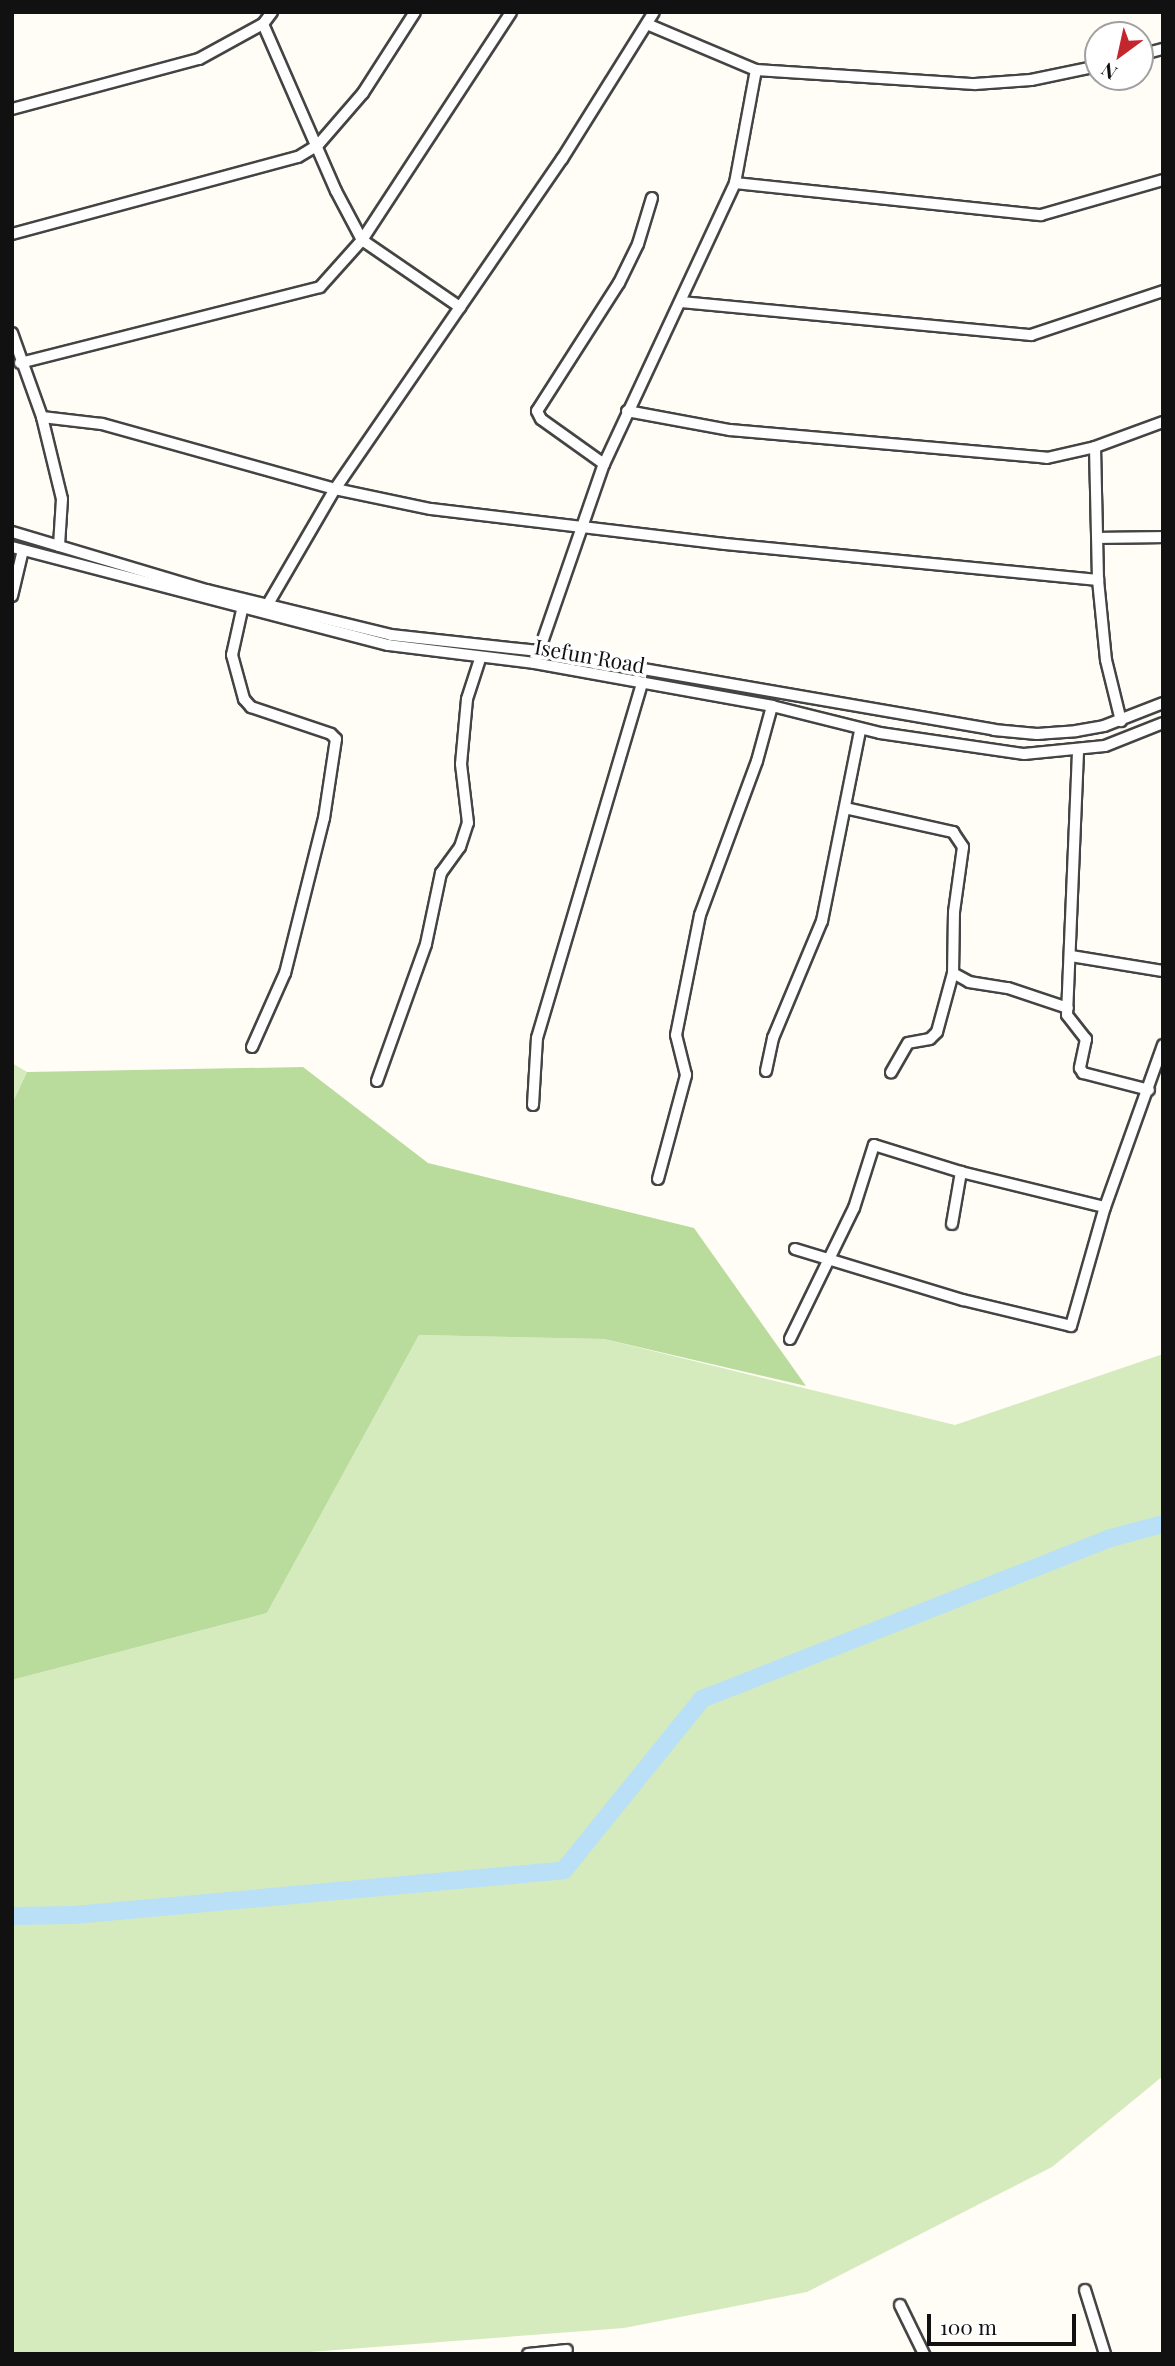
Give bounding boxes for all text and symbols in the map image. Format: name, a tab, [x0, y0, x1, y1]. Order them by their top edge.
north arrow	[1084, 21, 1154, 91]
text: N	[1096, 57, 1121, 87]
street label: Isefun Road	[533, 633, 647, 677]
scale bar	[930, 2300, 1079, 2344]
text: 100 m	[940, 2312, 997, 2340]

